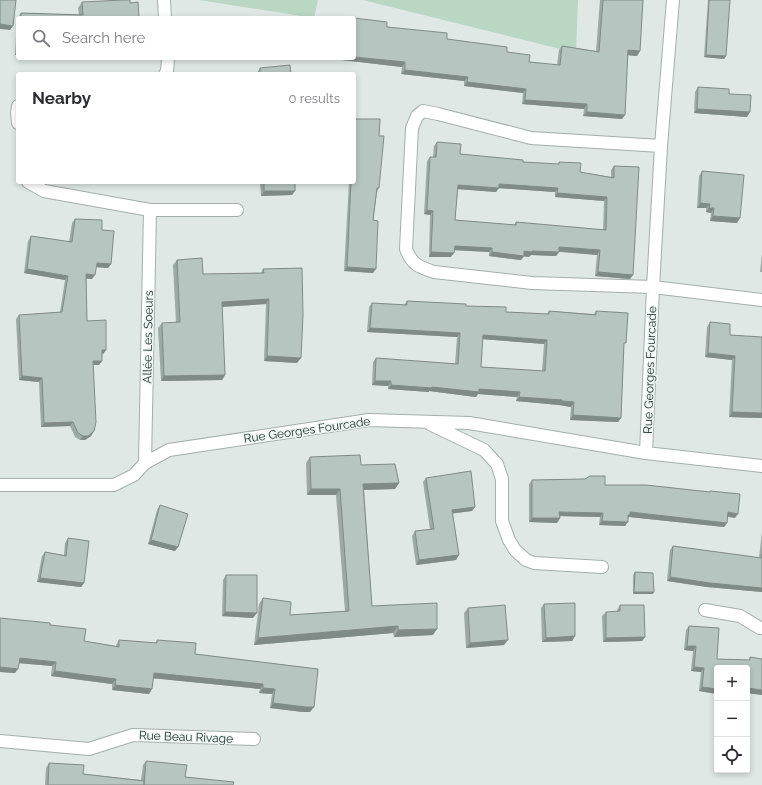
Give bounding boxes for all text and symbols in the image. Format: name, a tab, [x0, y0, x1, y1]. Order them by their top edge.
search box	[16, 16, 356, 60]
icon: search	[30, 27, 52, 49]
text: Search here	[62, 29, 145, 47]
text: Nearby	[32, 88, 91, 108]
text: 0 results	[289, 91, 340, 106]
street label: Allée Les Soeurs	[140, 290, 156, 384]
street label: Rue Georges Fourcade	[641, 306, 659, 434]
street label: Rue Georges Fourcade	[243, 414, 371, 446]
map controls	[714, 665, 750, 773]
button: +	[714, 665, 750, 701]
button: −	[714, 701, 750, 737]
street label: Rue Beau Rivage	[139, 728, 233, 746]
button: locate	[714, 737, 750, 773]

